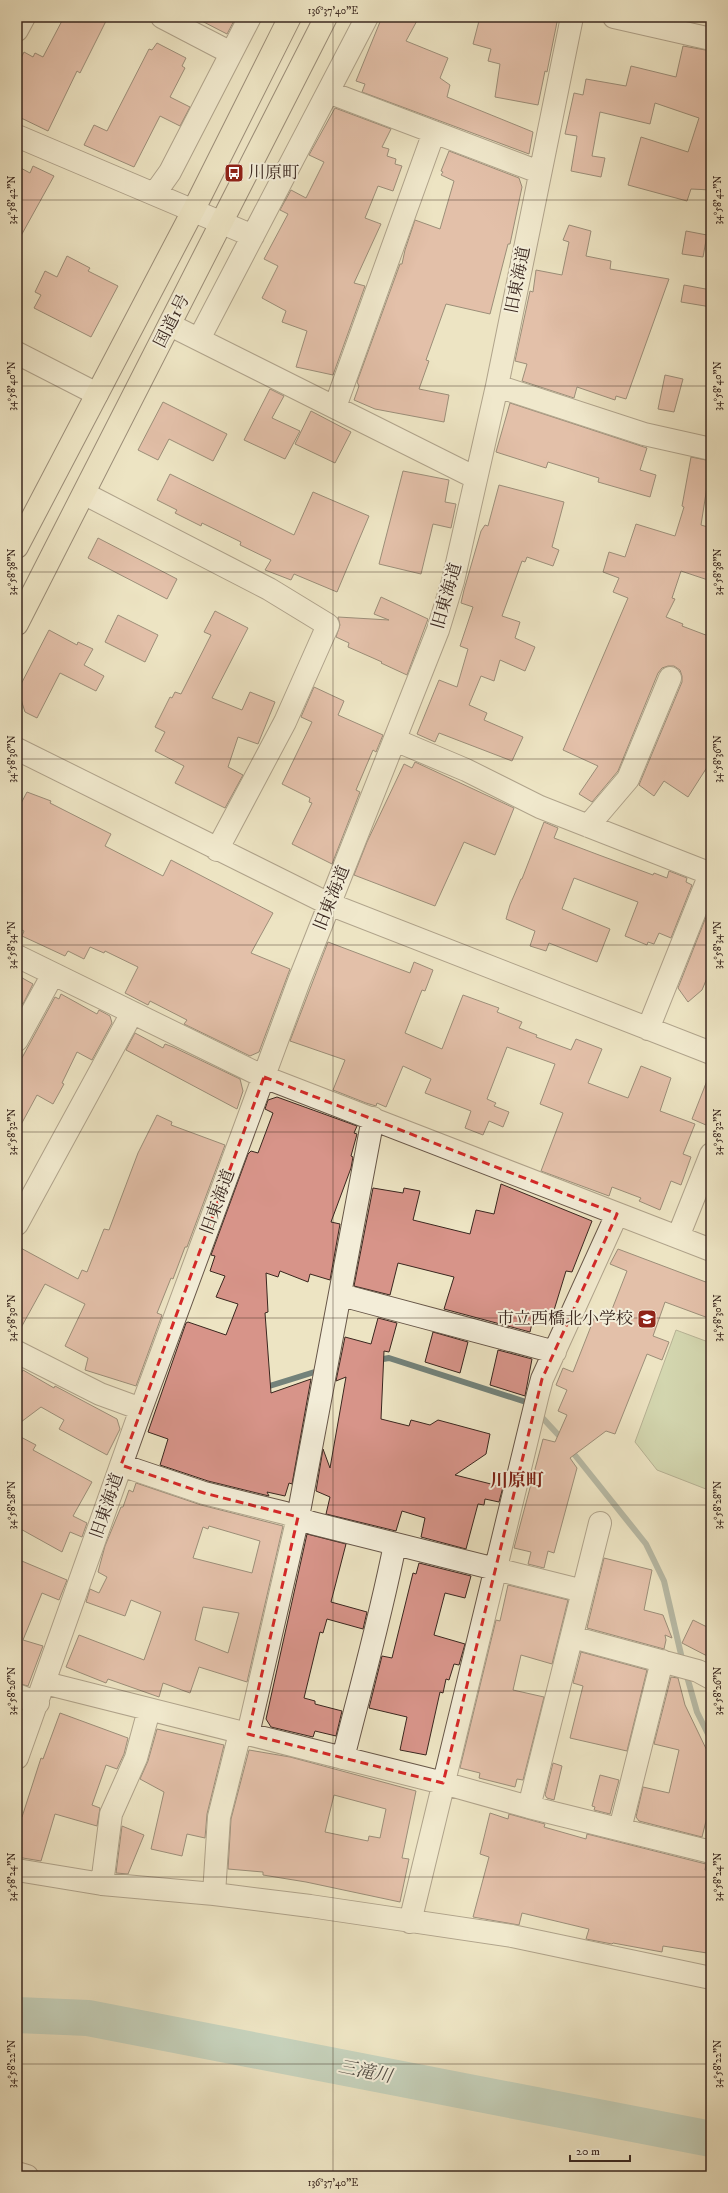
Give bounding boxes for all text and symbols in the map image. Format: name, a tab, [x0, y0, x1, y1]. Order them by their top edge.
text: 136°37'40"E	[308, 5, 358, 17]
bus stop icon: 川原町	[223, 162, 245, 184]
place label: 川原町	[248, 162, 299, 184]
text: 34°58'42"N	[6, 175, 18, 225]
text: 34°58'42"N	[712, 175, 724, 225]
street label: 旧東海道	[501, 245, 535, 315]
street label: 国道1号	[149, 291, 195, 351]
text: 34°58'40"N	[6, 361, 18, 411]
text: 34°58'40"N	[712, 361, 724, 411]
text: 34°58'38"N	[6, 548, 18, 596]
text: 34°58'38"N	[712, 548, 724, 596]
street label: 旧東海道	[427, 560, 467, 632]
text: 34°58'36"N	[6, 735, 18, 783]
text: 34°58'36"N	[712, 735, 724, 783]
street label: 旧東海道	[309, 862, 355, 934]
text: 34°58'34"N	[6, 921, 18, 969]
text: 34°58'34"N	[712, 921, 724, 969]
text: 34°58'32"N	[6, 1108, 18, 1156]
text: 34°58'32"N	[712, 1108, 724, 1156]
street label: 旧東海道	[196, 1166, 240, 1238]
text: 34°58'30"N	[6, 1294, 18, 1342]
text: 34°58'30"N	[712, 1294, 724, 1342]
place label: 市立西橋北小学校	[497, 1308, 633, 1330]
school or university icon: 市立西橋北小学校	[636, 1308, 658, 1330]
street label: 旧東海道	[86, 1470, 128, 1542]
district label: 川原町	[490, 1470, 544, 1492]
text: 34°58'28"N	[6, 1481, 18, 1529]
text: 34°58'28"N	[712, 1481, 724, 1529]
text: 34°58'26"N	[6, 1667, 18, 1715]
text: 34°58'26"N	[712, 1667, 724, 1715]
text: 34°58'24"N	[6, 1852, 18, 1902]
text: 34°58'24"N	[712, 1852, 724, 1902]
text: 34°58'22"N	[6, 2040, 18, 2088]
text: 34°58'22"N	[712, 2040, 724, 2088]
water label: 三滝川	[336, 2056, 396, 2088]
scale bar	[570, 2137, 630, 2163]
text: 20 m	[576, 2144, 600, 2159]
text: 136°37'40"E	[308, 2177, 358, 2189]

